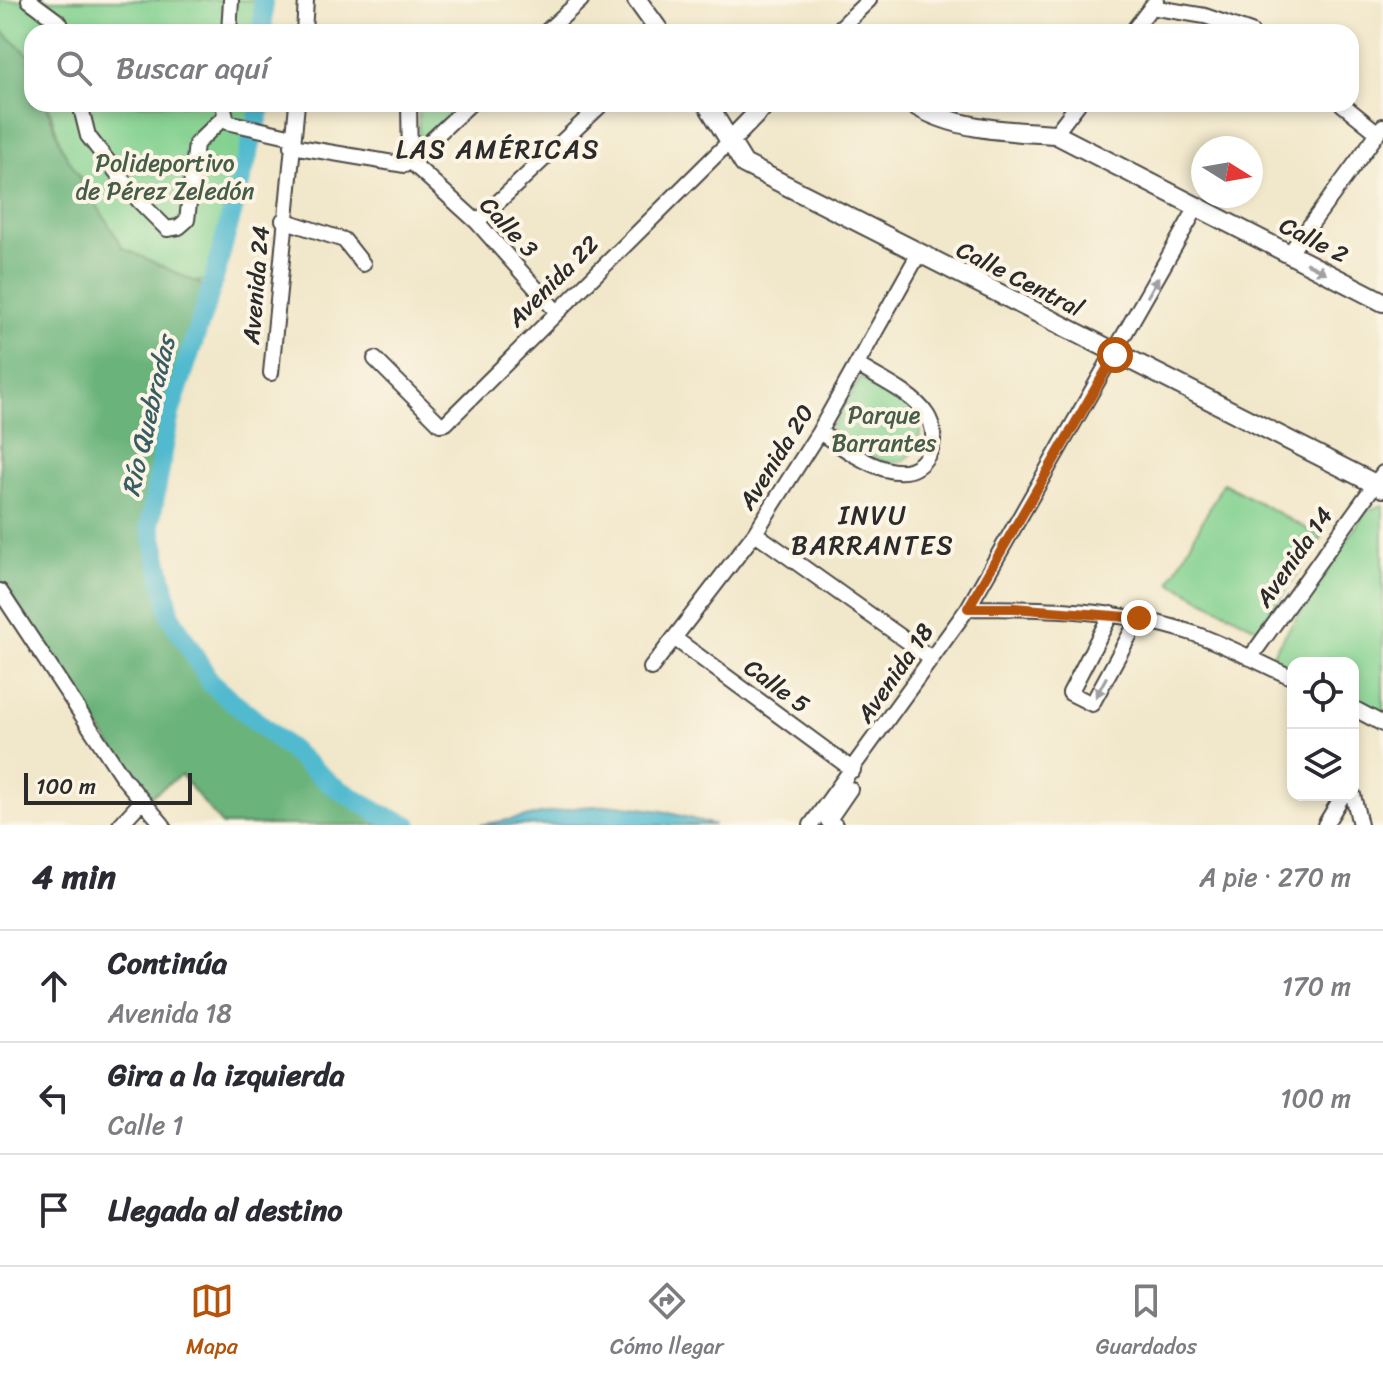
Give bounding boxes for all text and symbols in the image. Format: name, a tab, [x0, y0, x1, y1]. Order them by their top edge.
search box	[24, 24, 1359, 112]
text: Buscar aquí	[116, 41, 269, 95]
icon: search	[52, 46, 96, 90]
district label: LAS AMÉRICAS	[396, 126, 600, 172]
north arrow	[1191, 136, 1263, 208]
park label: Polideportivo de Pérez Zeledón	[75, 142, 255, 212]
street label: Calle 3	[469, 186, 549, 268]
street label: Calle 2	[1272, 205, 1356, 275]
street label: Avenida 24	[230, 224, 282, 347]
street label: Avenida 22	[496, 225, 609, 338]
street label: Calle Central	[949, 229, 1092, 330]
one-way arrow	[1305, 261, 1328, 275]
one-way arrow	[1146, 275, 1160, 298]
water label: Río Quebradas	[107, 328, 189, 501]
route start	[1097, 337, 1133, 373]
park label: Parque Barrantes	[831, 394, 937, 464]
street label: Avenida 20	[726, 396, 825, 519]
district label: INVU BARRANTES	[791, 492, 955, 568]
street label: Avenida 14	[1243, 498, 1344, 617]
route end	[1121, 600, 1157, 636]
street label: Avenida 18	[844, 614, 945, 733]
street label: Calle 5	[735, 647, 819, 725]
map controls	[1287, 657, 1359, 801]
button: locate	[1287, 657, 1359, 729]
one-way arrow	[1095, 676, 1109, 698]
button: layers	[1287, 729, 1359, 801]
text: 100 m	[36, 767, 96, 806]
scale bar	[24, 769, 192, 805]
text: 4 min	[32, 847, 116, 907]
text: A pie · 270 m	[1199, 854, 1351, 900]
text: Continúa	[108, 936, 227, 990]
text: 170 m	[1282, 963, 1351, 1009]
icon: ahead	[32, 964, 76, 1008]
text: Avenida 18	[108, 990, 232, 1036]
text: Gira a la izquierda	[108, 1048, 345, 1102]
text: 100 m	[1280, 1075, 1351, 1121]
icon: left	[32, 1076, 76, 1120]
text: Calle 1	[108, 1102, 183, 1148]
text: Llegada al destino	[108, 1183, 342, 1237]
icon: arrive	[32, 1188, 76, 1232]
tab: Mapa	[186, 1279, 238, 1366]
tab: Cómo llegar	[610, 1279, 724, 1366]
tab: Guardados	[1096, 1279, 1197, 1366]

